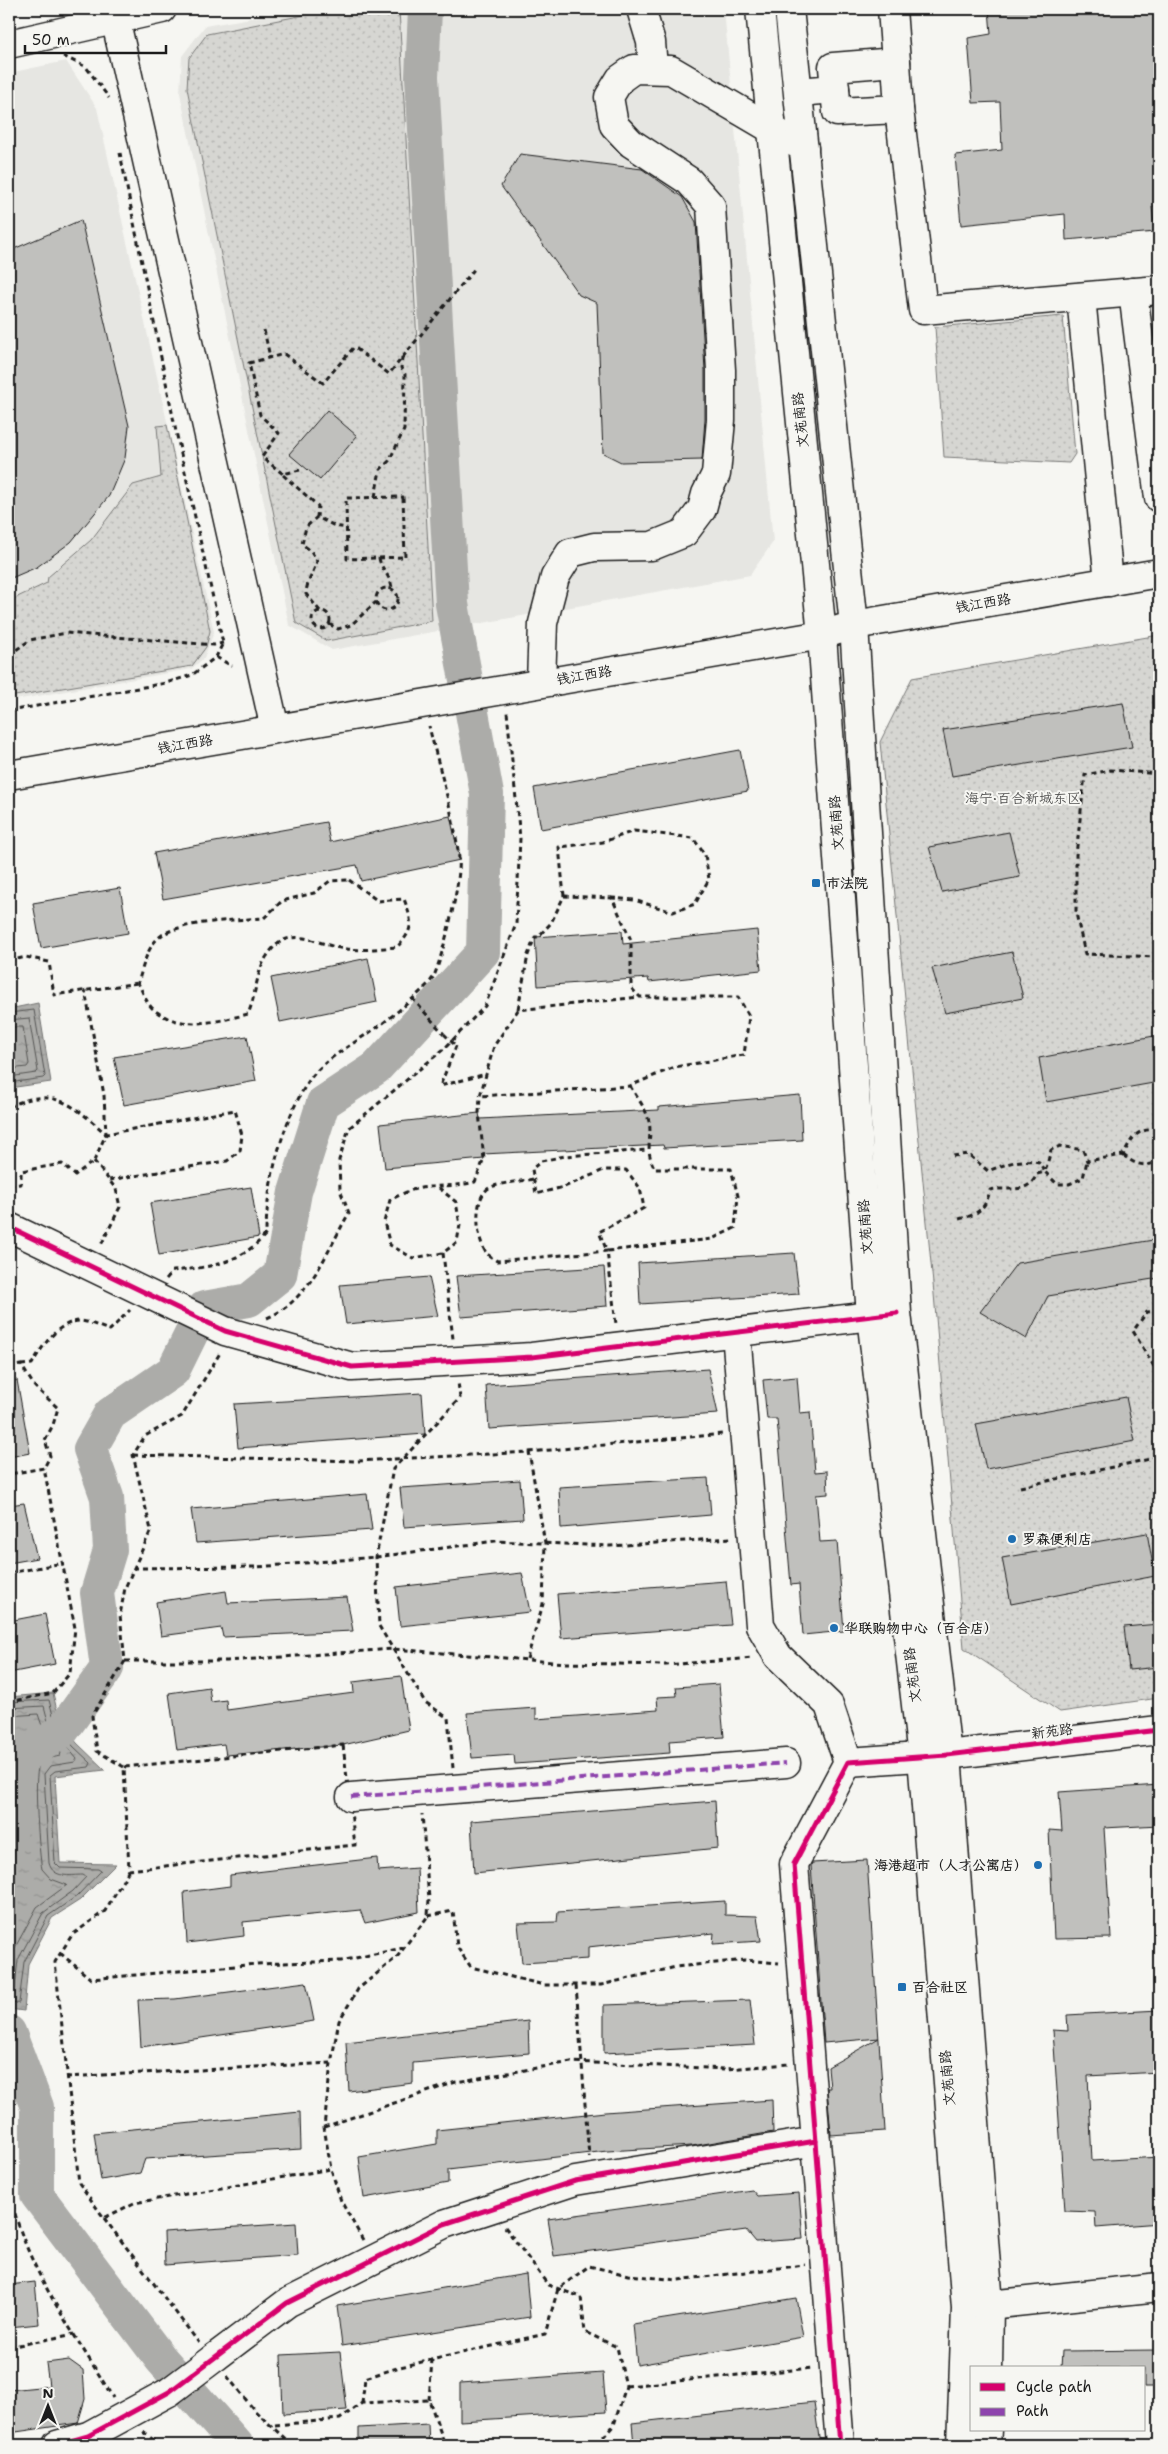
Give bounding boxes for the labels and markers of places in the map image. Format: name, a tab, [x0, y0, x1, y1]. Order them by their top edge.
place label: 市法院	[826, 874, 868, 892]
marker: 市法院	[810, 877, 822, 889]
place label: 罗森便利店	[1022, 1530, 1092, 1548]
marker: 罗森便利店	[1006, 1533, 1018, 1545]
place label: 华联购物中心（百合店）	[844, 1619, 998, 1637]
marker: 华联购物中心（百合店）	[828, 1622, 840, 1634]
place label: 海港超市（人才公寓店）	[874, 1856, 1028, 1874]
marker: 海港超市（人才公寓店）	[1032, 1859, 1044, 1871]
place label: 百合社区	[912, 1978, 968, 1996]
marker: 百合社区	[896, 1981, 908, 1993]

